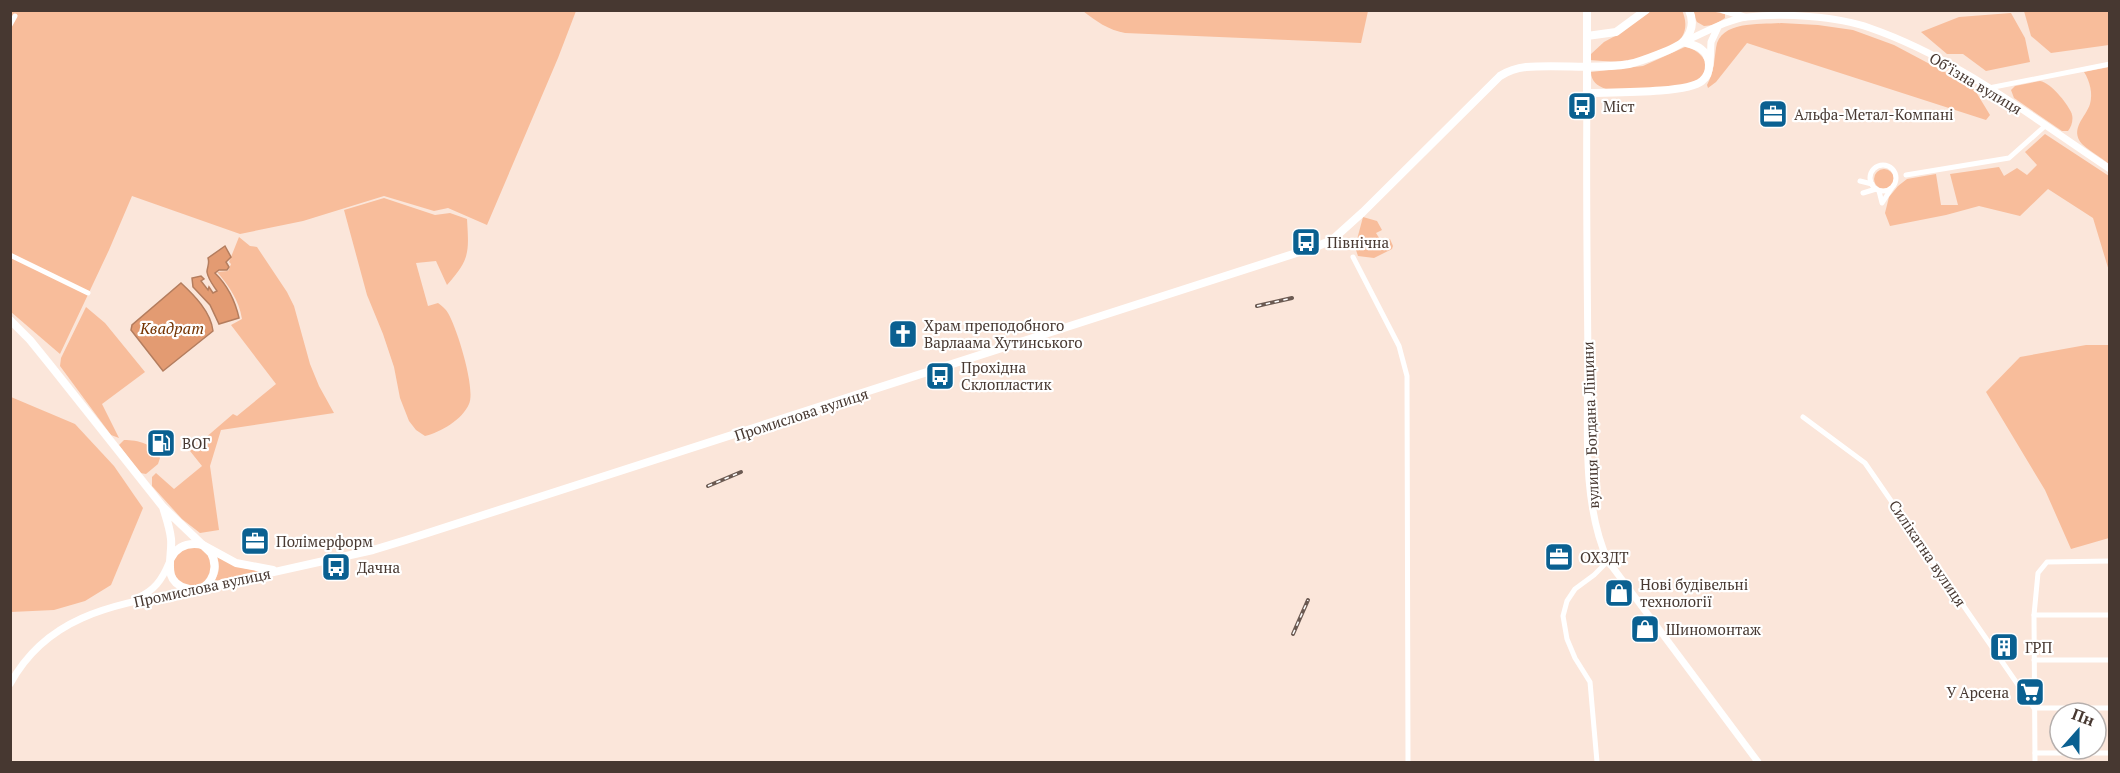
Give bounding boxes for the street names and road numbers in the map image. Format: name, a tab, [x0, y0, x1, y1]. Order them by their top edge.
street label: Об’їзна вулиця	[1926, 47, 2026, 119]
street label: вулиця Богдана Ліщини	[1577, 341, 1603, 509]
street label: Промислова вулиця	[732, 383, 871, 445]
street label: Силікатна вулиця	[1885, 496, 1971, 610]
street label: Промислова вулиця	[132, 563, 272, 611]

